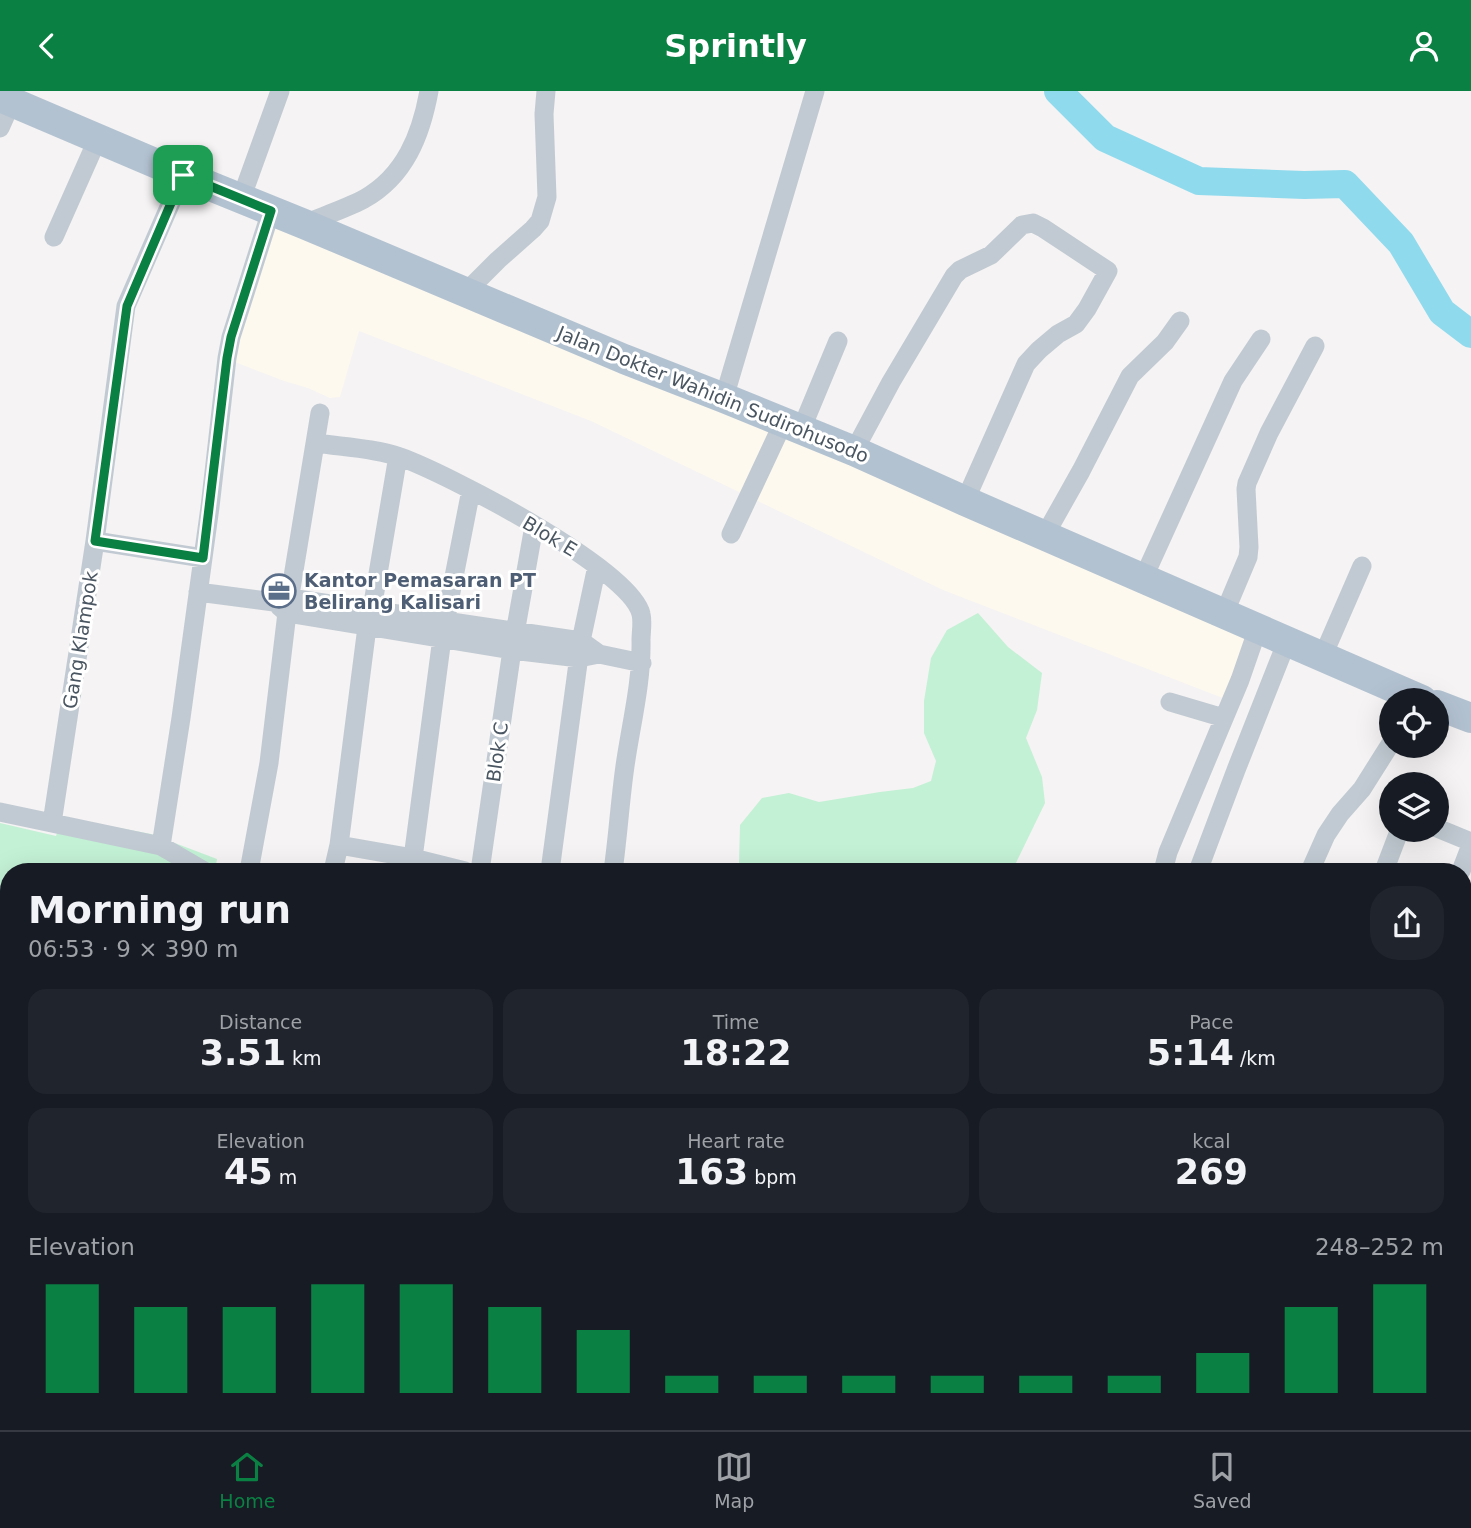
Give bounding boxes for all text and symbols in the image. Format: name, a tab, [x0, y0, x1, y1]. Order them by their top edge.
icon: back	[28, 27, 66, 65]
text: Sprintly	[664, 27, 807, 65]
icon: person	[1405, 27, 1443, 65]
pin	[153, 145, 213, 205]
icon: arrive	[164, 156, 202, 194]
street label: Jalan Dokter Wahidin Sudirohusodo	[553, 321, 872, 467]
street label: Blok E	[519, 511, 581, 561]
place label: Kantor Pemasaran PT Belirang Kalisari	[304, 569, 536, 613]
street label: Gang Klampok	[58, 570, 102, 710]
office icon: Kantor Pemasaran PT Belirang Kalisari	[260, 572, 298, 610]
map controls	[1379, 688, 1449, 842]
button: locate	[1379, 688, 1449, 758]
street label: Blok C	[482, 721, 512, 783]
button: layers	[1379, 772, 1449, 842]
button: share	[1370, 886, 1444, 960]
text: Morning run	[28, 888, 291, 932]
text: 06:53 · 9 × 390 m	[28, 936, 238, 962]
text: Distance	[219, 1011, 302, 1033]
text: Time	[713, 1011, 759, 1033]
text: Pace	[1189, 1011, 1234, 1033]
text: 3.51	[200, 1033, 286, 1073]
text: 18:22	[680, 1033, 792, 1073]
text: 5:14	[1147, 1033, 1234, 1073]
text: km	[286, 1047, 322, 1069]
text: /km	[1234, 1047, 1276, 1069]
text: Elevation	[217, 1130, 305, 1152]
text: Heart rate	[687, 1130, 785, 1152]
text: kcal	[1192, 1130, 1231, 1152]
text: 45	[224, 1152, 273, 1192]
text: 163	[675, 1152, 748, 1192]
text: 269	[1175, 1152, 1248, 1192]
text: m	[273, 1166, 297, 1188]
text: bpm	[748, 1166, 797, 1188]
text: Elevation	[28, 1234, 135, 1260]
text: 248–252 m	[1315, 1234, 1444, 1260]
tab: Home	[219, 1448, 275, 1512]
tab: Map	[714, 1448, 754, 1512]
tab: Saved	[1193, 1448, 1252, 1512]

